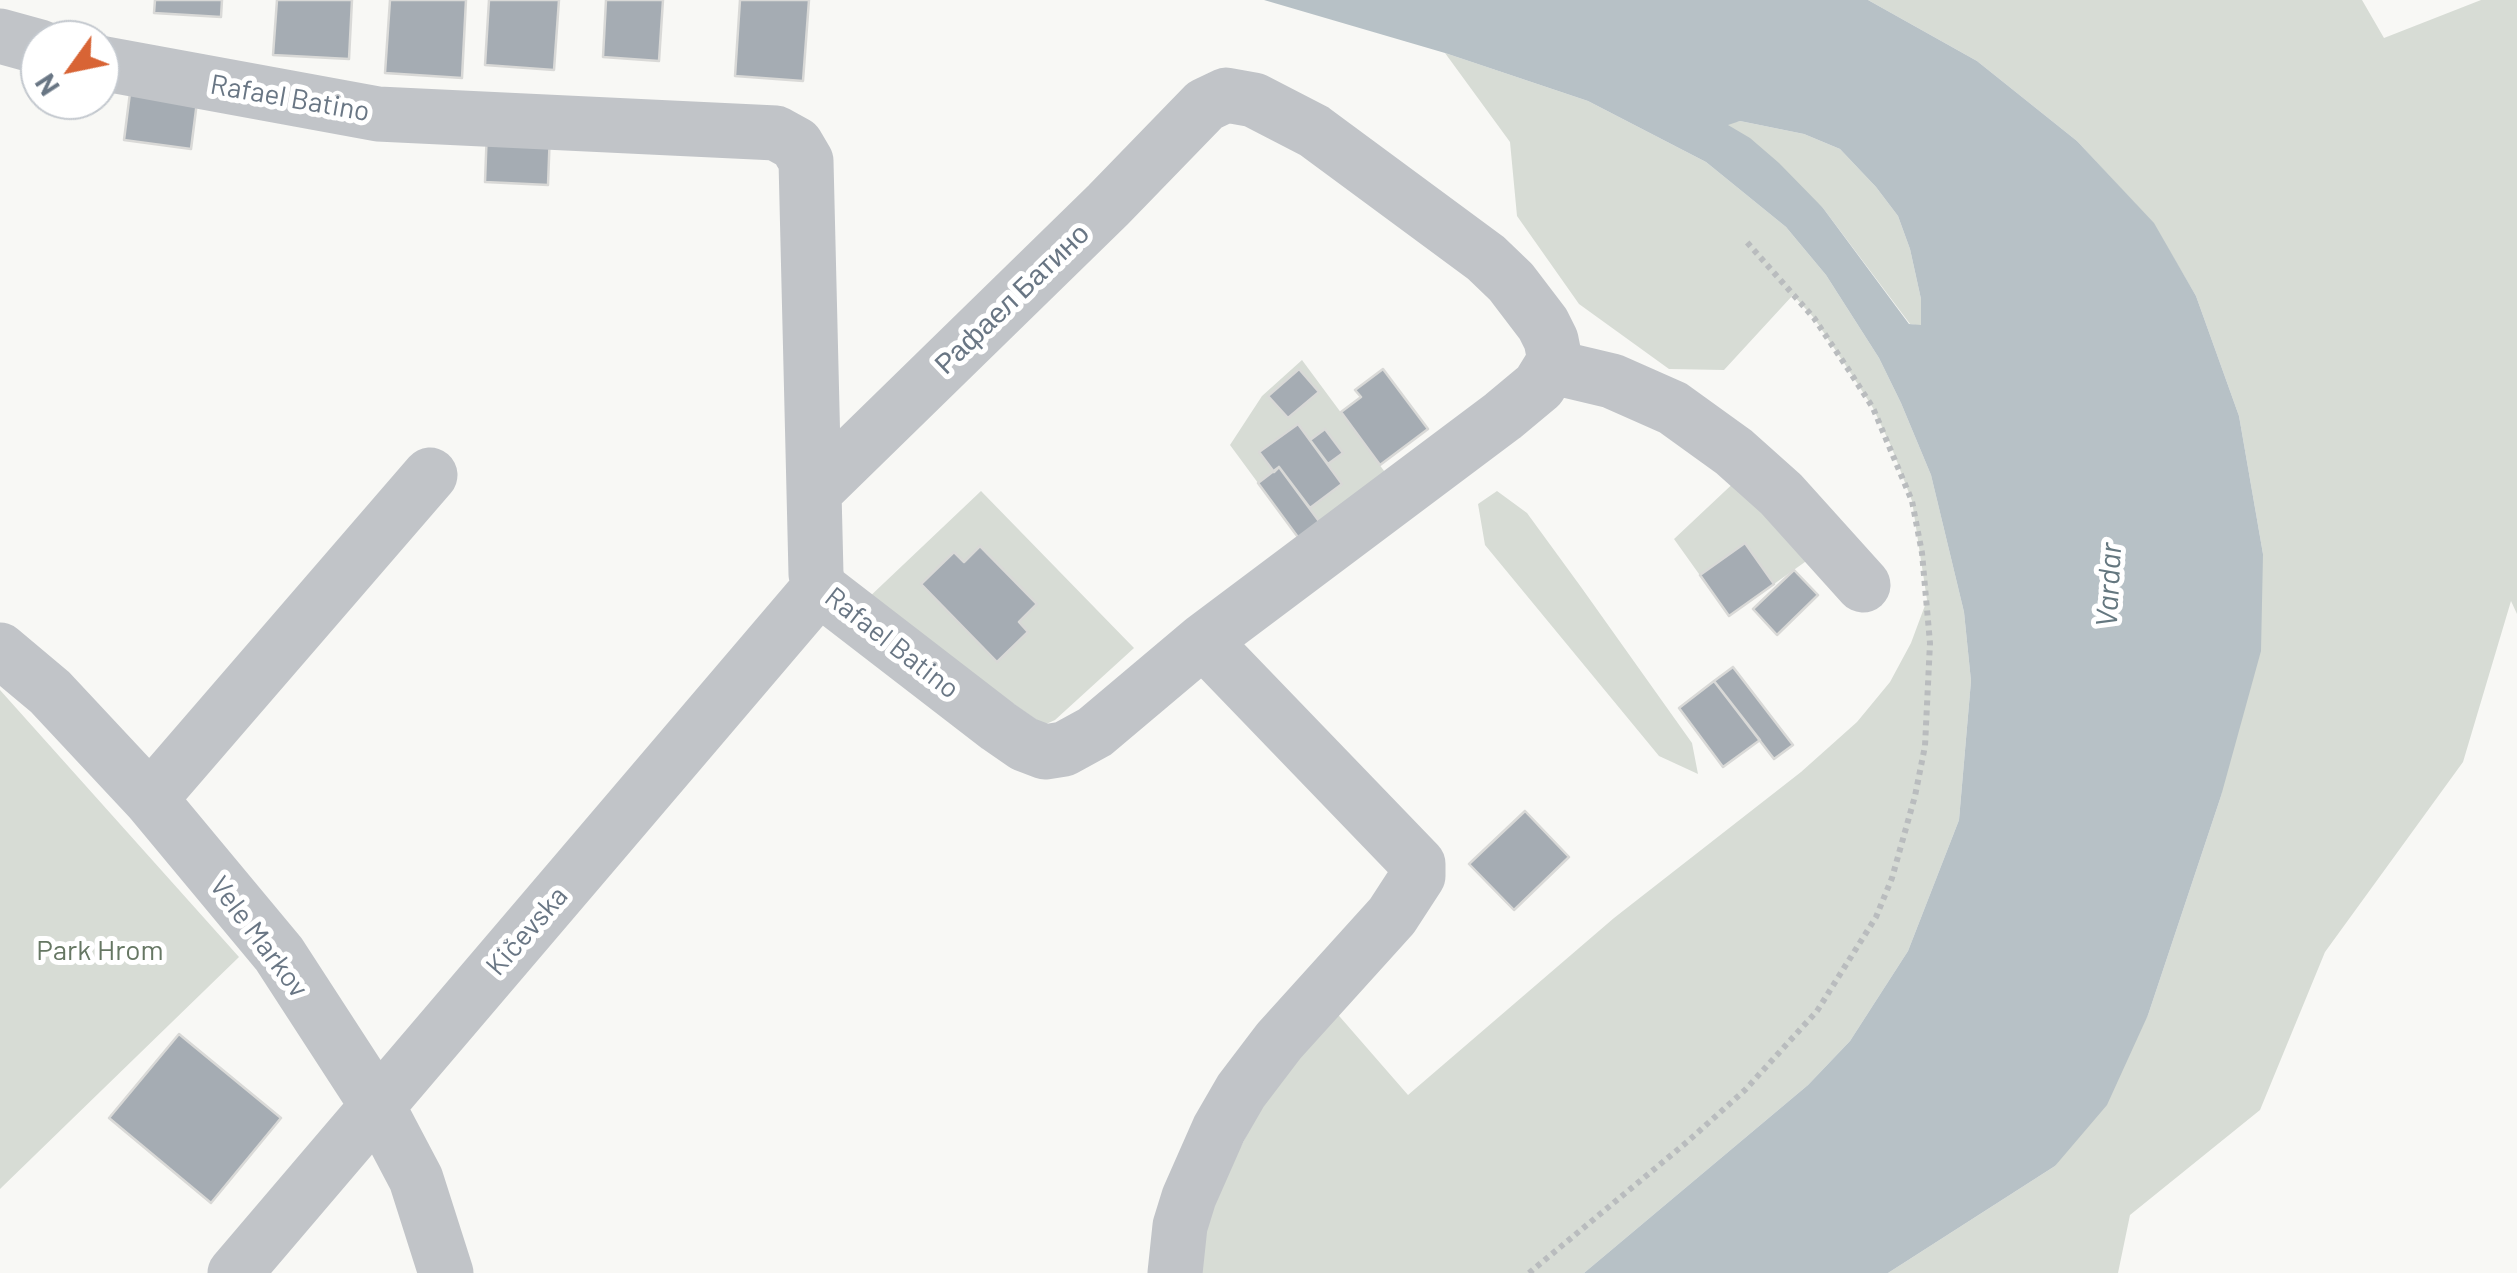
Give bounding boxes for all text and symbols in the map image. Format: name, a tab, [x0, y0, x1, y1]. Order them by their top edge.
north arrow	[20, 20, 120, 120]
street label: Rafael Batino	[208, 67, 372, 129]
text: N	[27, 68, 66, 102]
street label: Рафаел Батино	[928, 217, 1096, 381]
water label: Vardar	[2089, 542, 2129, 628]
street label: Rafael Batino	[818, 580, 966, 706]
street label: Vele Markov	[203, 870, 315, 1004]
street label: Kičevska	[479, 880, 575, 982]
park label: Park Hrom	[36, 934, 164, 968]

